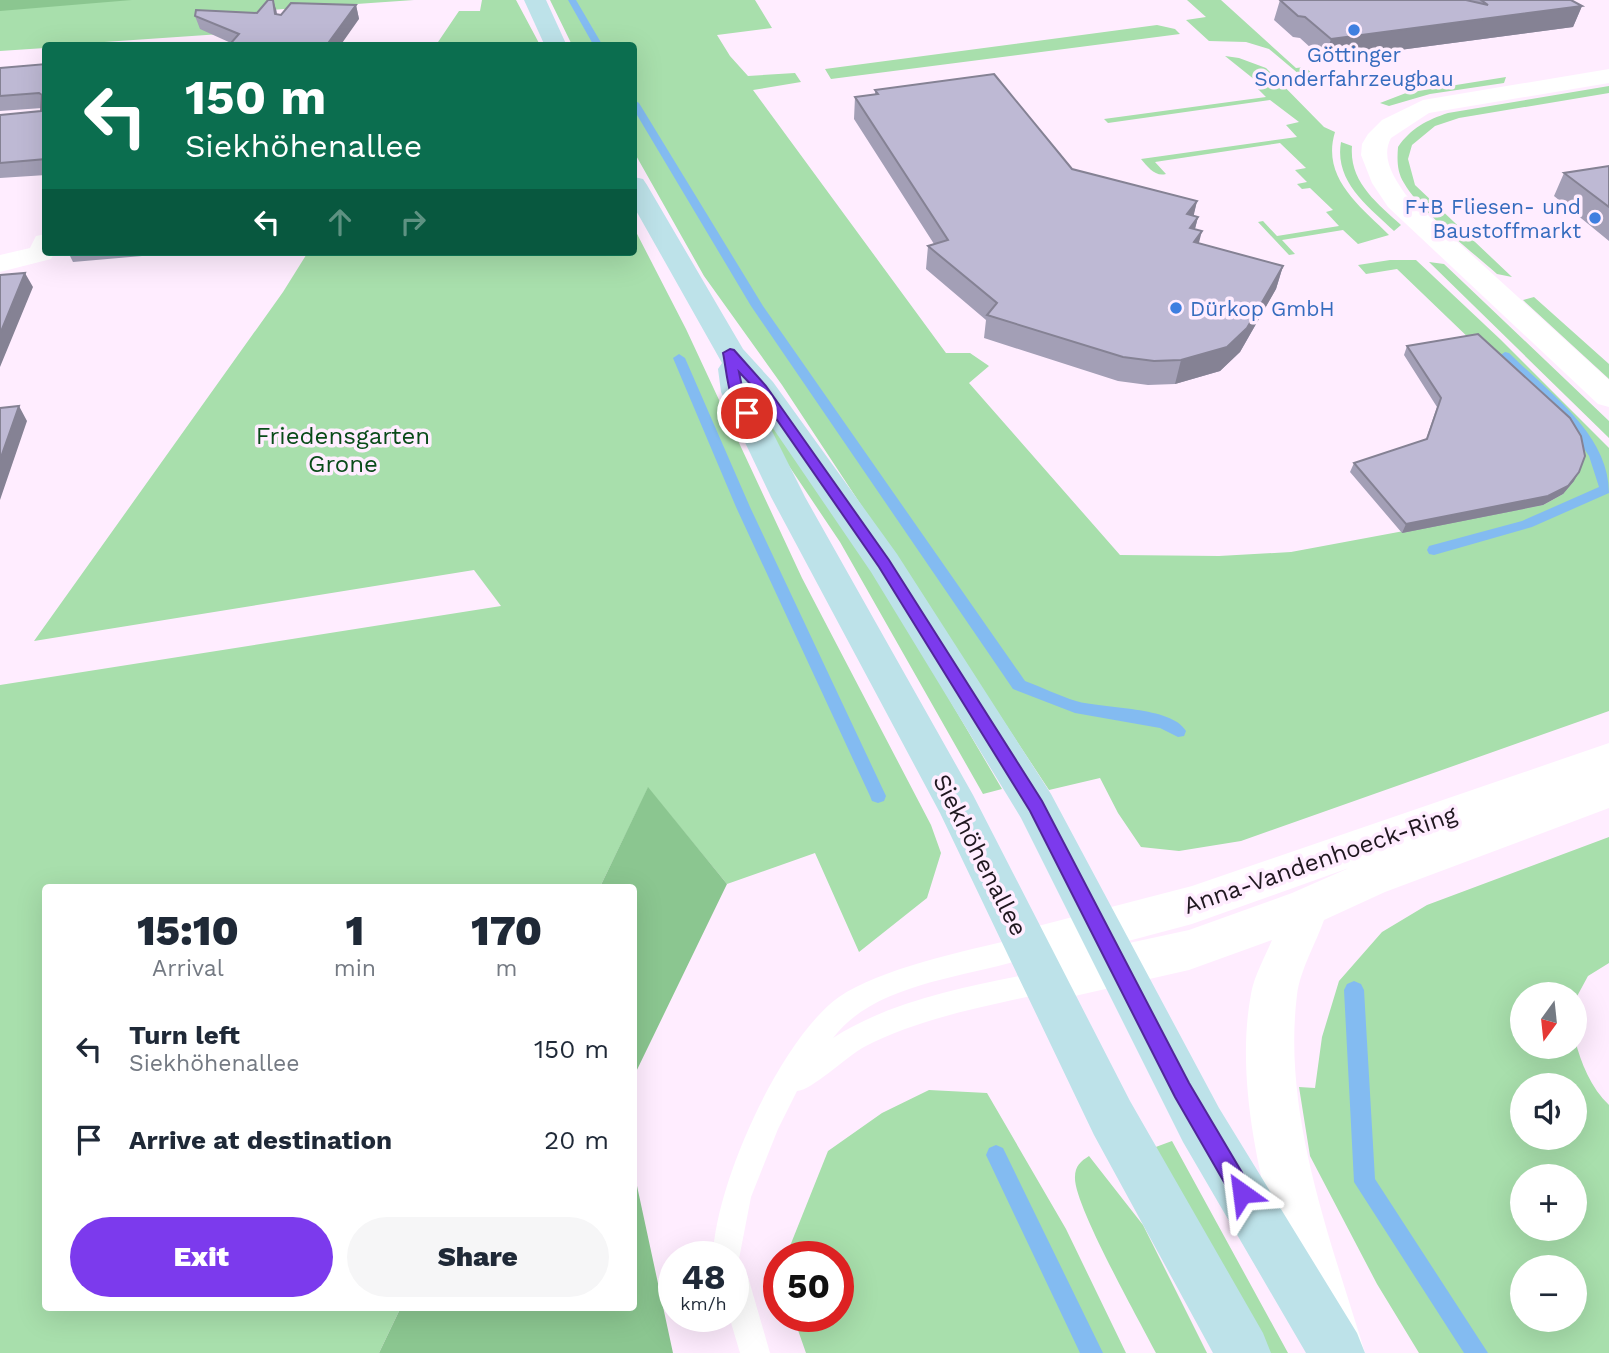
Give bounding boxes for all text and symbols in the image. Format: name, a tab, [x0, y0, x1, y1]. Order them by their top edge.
marker: Göttinger Sonderfahrzeugbau	[1346, 22, 1362, 38]
place label: Göttinger Sonderfahrzeugbau	[1254, 42, 1454, 91]
text: 150 m	[185, 68, 326, 126]
icon: left	[70, 70, 161, 161]
text: Siekhöhenallee	[185, 127, 422, 165]
place label: F+B Fliesen- und Baustoffmarkt	[1405, 194, 1581, 243]
icon: left	[248, 203, 286, 241]
icon: ahead	[321, 203, 359, 241]
icon: right	[394, 203, 432, 241]
marker: F+B Fliesen- und Baustoffmarkt	[1587, 210, 1603, 226]
place label: Dürkop GmbH	[1190, 296, 1335, 321]
marker: Dürkop GmbH	[1168, 300, 1184, 316]
pin	[717, 383, 777, 443]
icon: arrive	[728, 394, 766, 432]
park label: Friedensgarten Grone	[256, 422, 430, 478]
street label: Siekhöhenallee	[927, 769, 1033, 941]
street label: Anna-Vandenhoeck-Ring	[1180, 800, 1460, 920]
text: 15:10	[137, 906, 239, 955]
text: 1	[346, 906, 364, 955]
text: 170	[471, 906, 542, 955]
text: Arrival	[152, 955, 224, 982]
text: min	[334, 955, 376, 982]
text: m	[496, 955, 518, 982]
north arrow	[1510, 982, 1587, 1059]
map controls	[1510, 982, 1587, 1332]
text: Turn left	[129, 1020, 240, 1050]
icon: left	[70, 1030, 108, 1068]
text: 150 m	[534, 1034, 609, 1064]
text: Siekhöhenallee	[129, 1050, 299, 1077]
button: sound	[1510, 1073, 1587, 1150]
icon: arrive	[70, 1121, 108, 1159]
text: Arrive at destination	[129, 1125, 392, 1155]
text: 20 m	[544, 1125, 609, 1155]
position arrow	[1205, 1156, 1279, 1230]
button: +	[1510, 1164, 1587, 1241]
button: Exit	[70, 1217, 333, 1297]
button: Share	[347, 1217, 609, 1297]
speed limit sign: 50	[763, 1241, 854, 1332]
button: −	[1510, 1255, 1587, 1332]
text: 48	[681, 1256, 726, 1298]
text: km/h	[680, 1293, 727, 1314]

